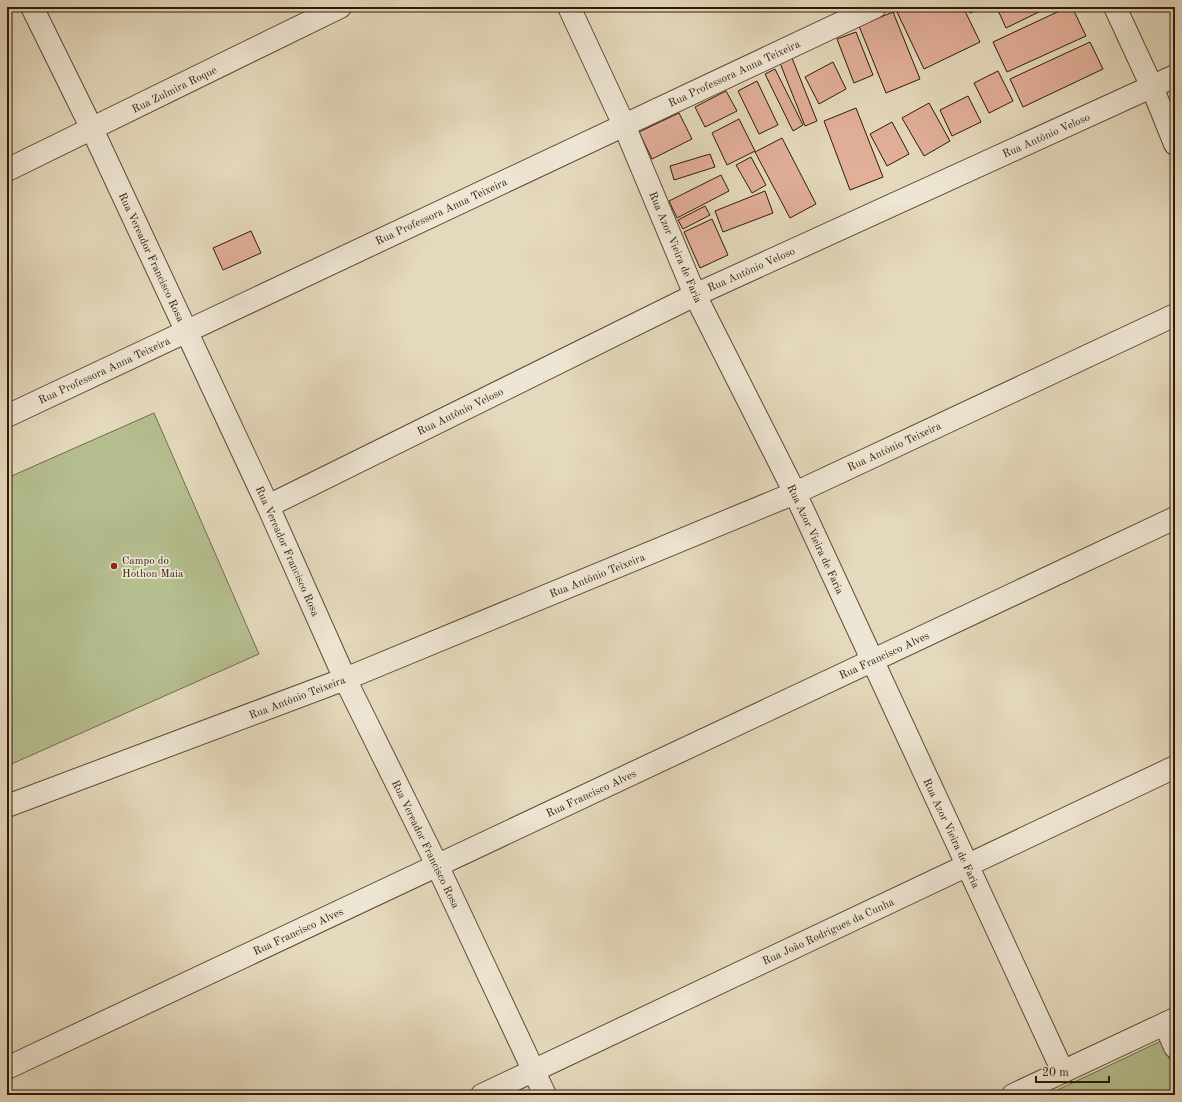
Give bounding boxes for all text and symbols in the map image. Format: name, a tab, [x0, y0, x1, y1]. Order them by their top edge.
street label: Rua Professora Anna Teixeira	[667, 39, 803, 110]
street label: Rua Zulmira Roque	[131, 65, 219, 116]
street label: Rua Antônio Veloso	[1001, 112, 1092, 161]
street label: Rua Professora Anna Teixeira	[374, 177, 510, 248]
street label: Rua Azor Vieira de Faria	[646, 190, 703, 305]
street label: Rua Vereador Francisco Rosa	[116, 191, 186, 324]
street label: Rua Antônio Veloso	[706, 246, 797, 295]
street label: Rua Professora Anna Teixeira	[37, 336, 173, 407]
street label: Rua Antônio Veloso	[416, 387, 506, 438]
street label: Rua Antônio Teixeira	[846, 421, 944, 474]
street label: Rua Azor Vieira de Faria	[784, 483, 845, 597]
street label: Rua Vereador Francisco Rosa	[253, 485, 321, 619]
street label: Rua Antônio Teixeira	[548, 552, 647, 601]
place label: Campo do Hothon Maia	[122, 556, 184, 580]
marker: Campo do Hothon Maia	[109, 561, 119, 571]
street label: Rua Francisco Alves	[838, 631, 932, 682]
street label: Rua Antônio Teixeira	[248, 675, 348, 722]
street label: Rua Francisco Alves	[545, 769, 639, 820]
street label: Rua Azor Vieira de Faria	[920, 777, 981, 891]
street label: Rua Vereador Francisco Rosa	[389, 779, 461, 911]
street label: Rua João Rodrigues da Cunha	[761, 897, 897, 968]
street label: Rua Francisco Alves	[252, 907, 346, 958]
scale bar	[1036, 1058, 1109, 1084]
text: 20 m	[1042, 1067, 1069, 1079]

